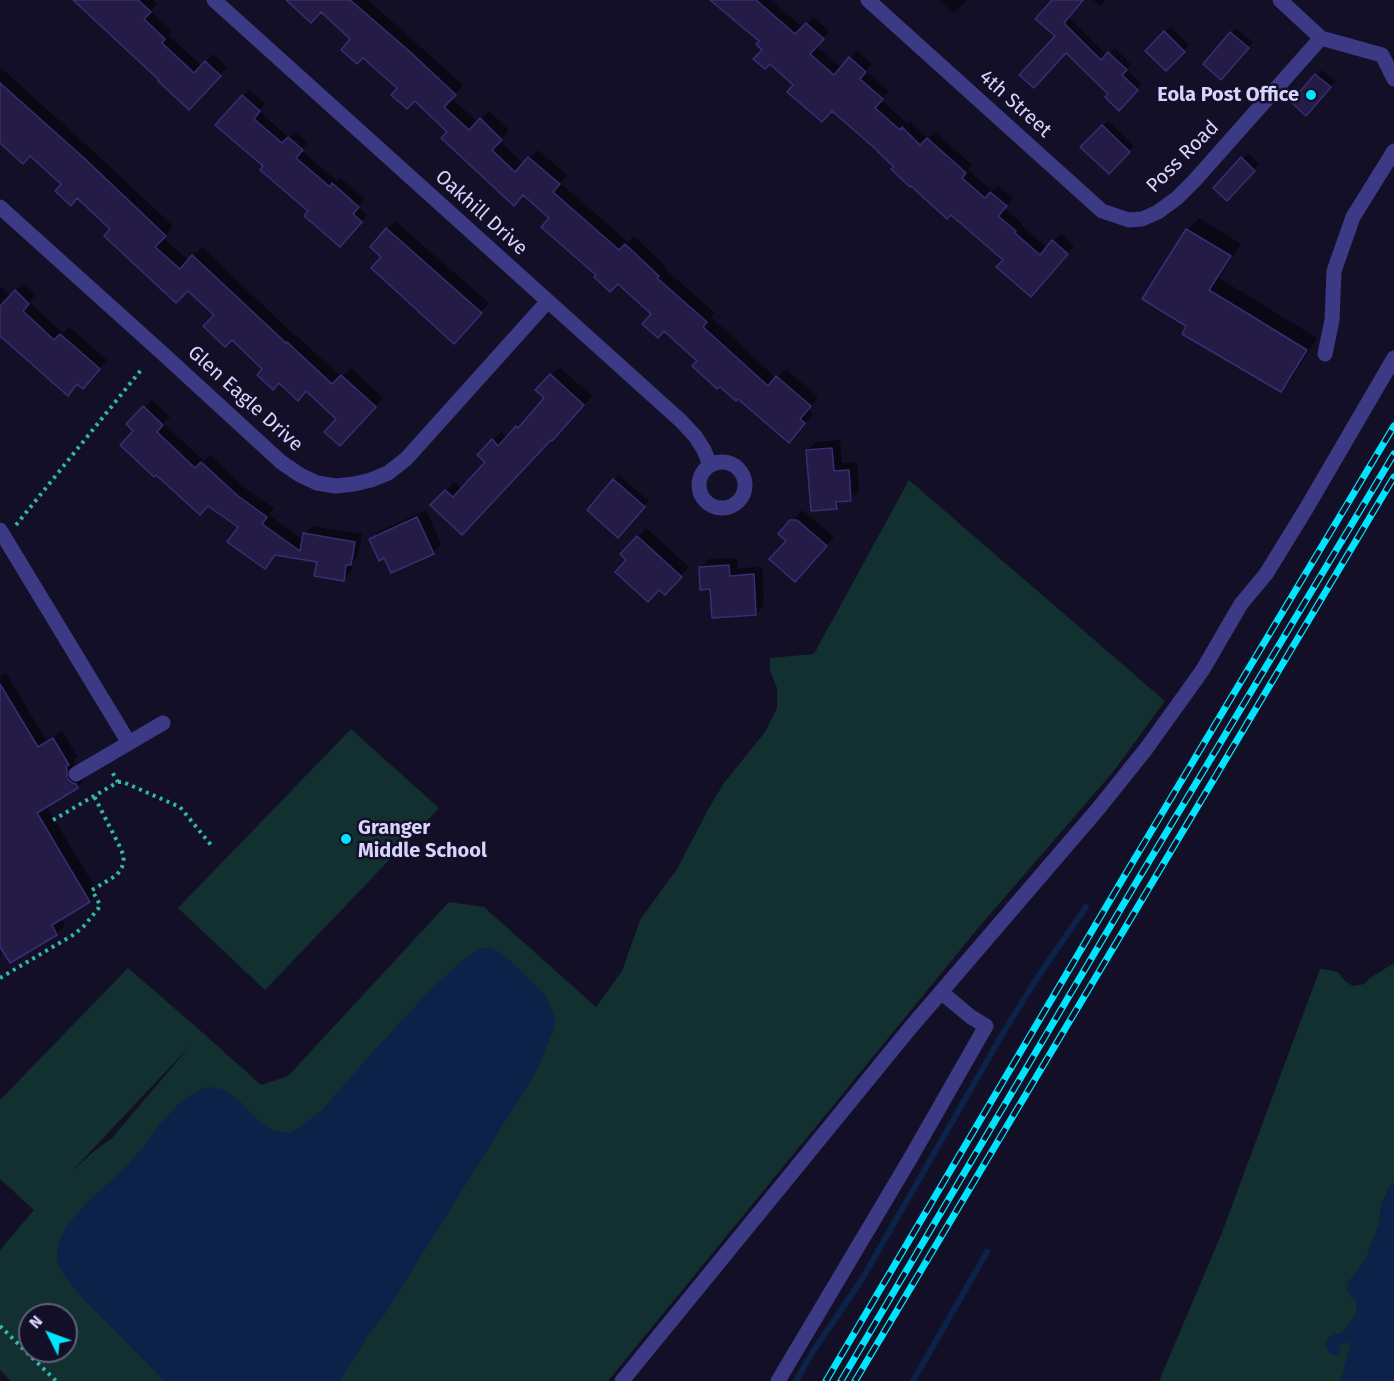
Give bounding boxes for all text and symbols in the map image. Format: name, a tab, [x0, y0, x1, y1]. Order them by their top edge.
street label: 4th Street	[974, 65, 1056, 143]
place label: Eola Post Office	[1157, 83, 1299, 107]
marker: Eola Post Office	[1304, 88, 1318, 102]
street label: Poss Road	[1142, 116, 1224, 198]
street label: Oakhill Drive	[430, 165, 532, 261]
street label: Glen Eagle Drive	[182, 341, 308, 457]
place label: Granger Middle School	[358, 816, 487, 863]
marker: Granger Middle School	[339, 832, 353, 846]
north arrow	[18, 1303, 78, 1363]
text: N	[25, 1312, 46, 1332]

